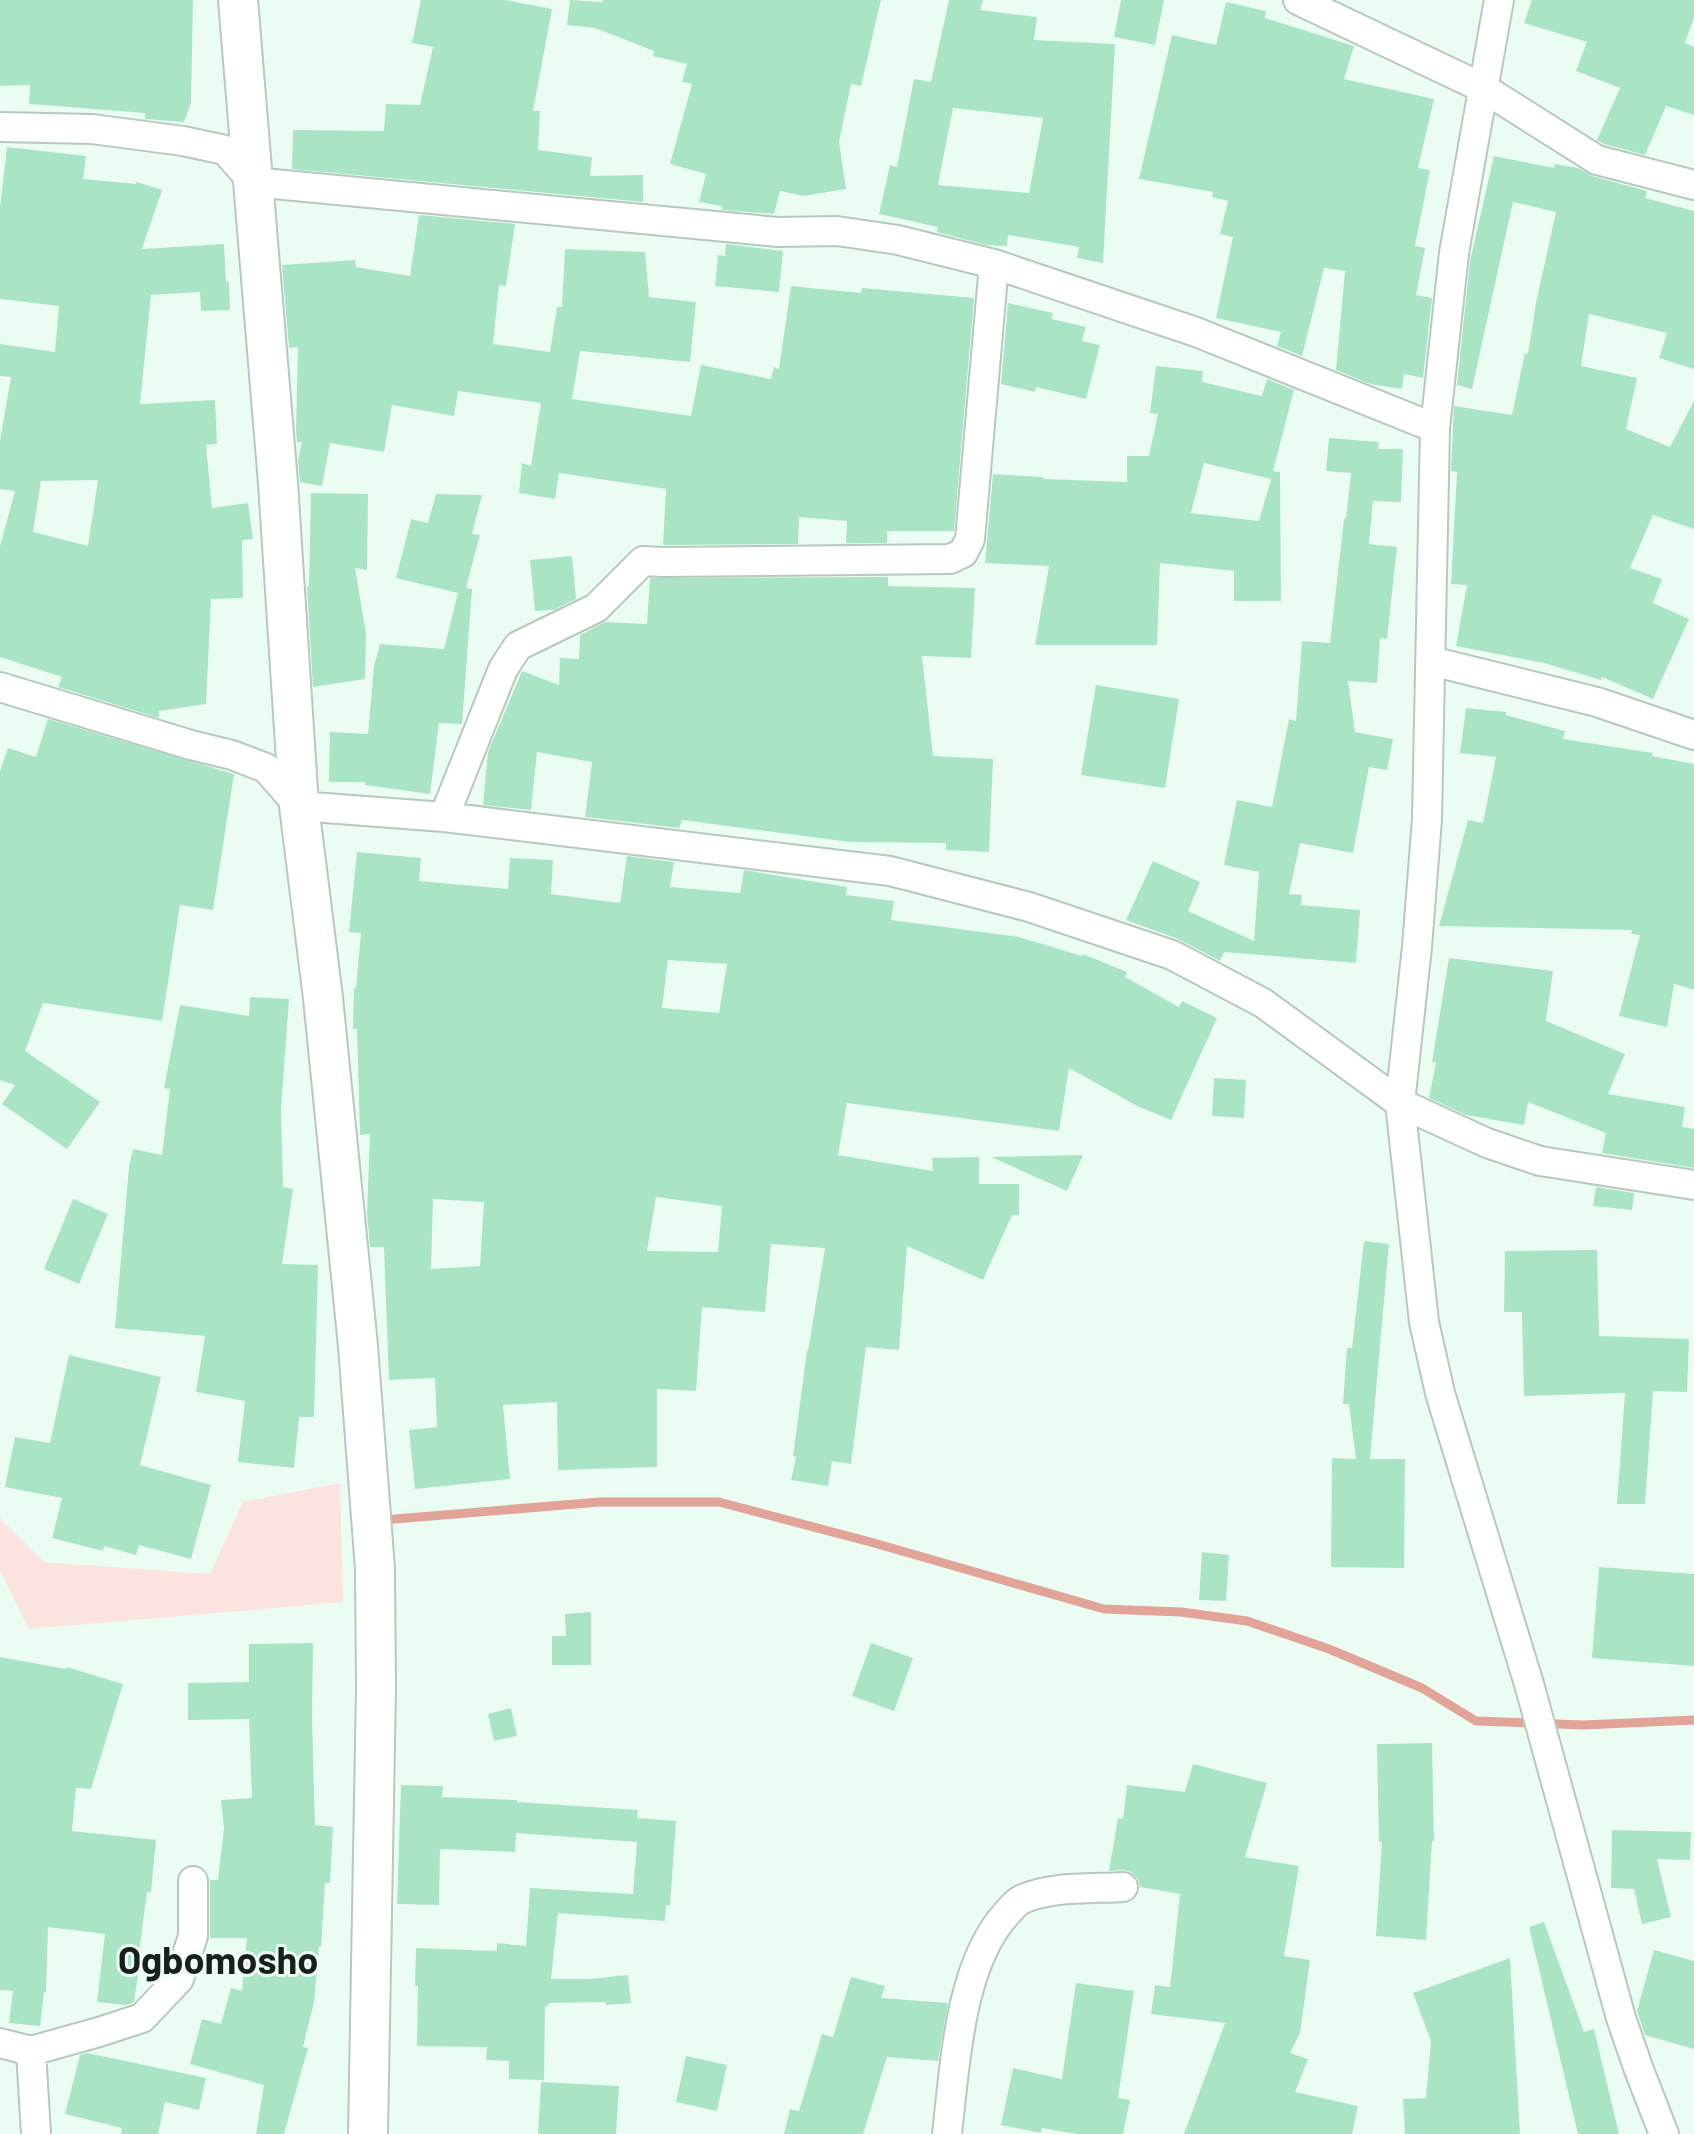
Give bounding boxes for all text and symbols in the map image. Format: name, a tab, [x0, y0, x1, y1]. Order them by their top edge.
district label: Ogbomosho	[118, 1936, 318, 1982]

